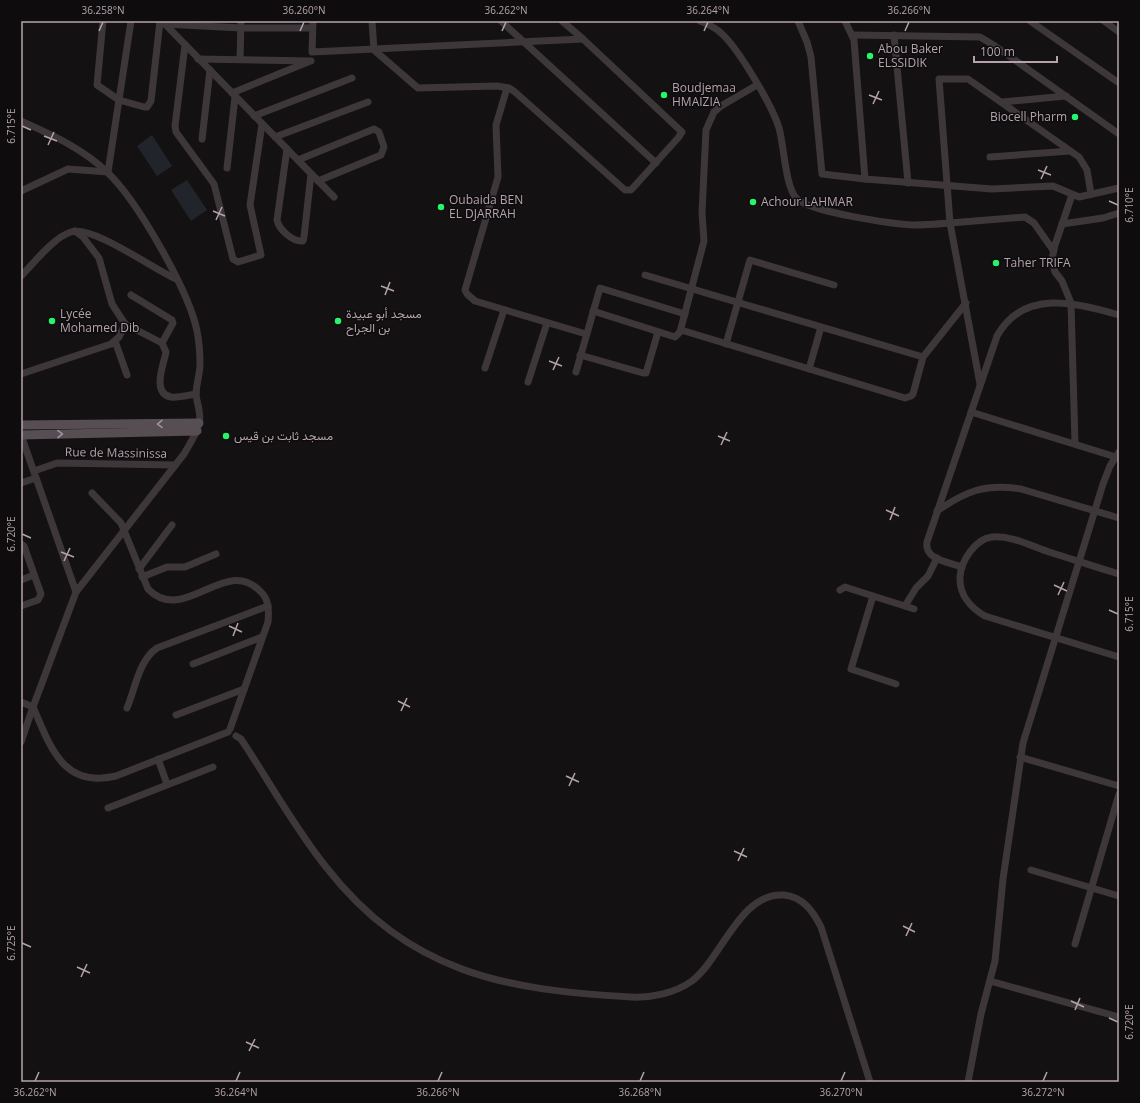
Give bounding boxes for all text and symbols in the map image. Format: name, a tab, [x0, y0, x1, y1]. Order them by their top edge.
text: 36.258°N	[81, 3, 125, 17]
text: 36.260°N	[282, 3, 326, 17]
text: 36.262°N	[484, 3, 528, 17]
text: 36.264°N	[686, 3, 730, 17]
text: 36.266°N	[887, 3, 931, 17]
scale bar	[974, 38, 1057, 64]
place label: Abou Baker ELSSIDIK	[878, 40, 943, 71]
text: 100 m	[980, 43, 1015, 60]
marker: Abou Baker ELSSIDIK	[865, 51, 875, 61]
place label: Boudjemaa HMAIZIA	[672, 79, 736, 110]
marker: Boudjemaa HMAIZIA	[659, 90, 669, 100]
text: 6.715°E	[4, 108, 18, 144]
place label: Biocell Pharm	[990, 108, 1067, 125]
marker: Biocell Pharm	[1070, 112, 1080, 122]
text: 6.710°E	[1122, 187, 1136, 223]
place label: Oubaida BEN EL DJARRAH	[449, 191, 523, 222]
place label: Achour LAHMAR	[761, 193, 853, 210]
marker: Achour LAHMAR	[748, 197, 758, 207]
marker: Oubaida BEN EL DJARRAH	[436, 202, 446, 212]
place label: Taher TRIFA	[1004, 254, 1071, 271]
marker: Taher TRIFA	[991, 258, 1001, 268]
place label: Lycée Mohamed Dib	[60, 305, 139, 336]
place label: مسجد أبو عبيدة بن الجراح	[346, 305, 422, 337]
marker: Lycée Mohamed Dib	[47, 316, 57, 326]
marker: مسجد أبو عبيدة بن الجراح	[333, 316, 343, 326]
one-way arrow	[157, 420, 163, 428]
place label: مسجد ثابت بن قيس	[234, 427, 333, 444]
one-way arrow	[57, 430, 63, 438]
marker: مسجد ثابت بن قيس	[221, 431, 231, 441]
street label: Rue de Massinissa	[65, 443, 167, 462]
text: 6.720°E	[4, 516, 18, 552]
text: 6.715°E	[1122, 596, 1136, 632]
text: 6.725°E	[4, 925, 18, 961]
text: 6.720°E	[1122, 1004, 1136, 1040]
text: 36.262°N	[13, 1085, 57, 1099]
text: 36.264°N	[214, 1085, 258, 1099]
text: 36.266°N	[416, 1085, 460, 1099]
text: 36.268°N	[618, 1085, 662, 1099]
text: 36.270°N	[819, 1085, 863, 1099]
text: 36.272°N	[1021, 1085, 1065, 1099]

